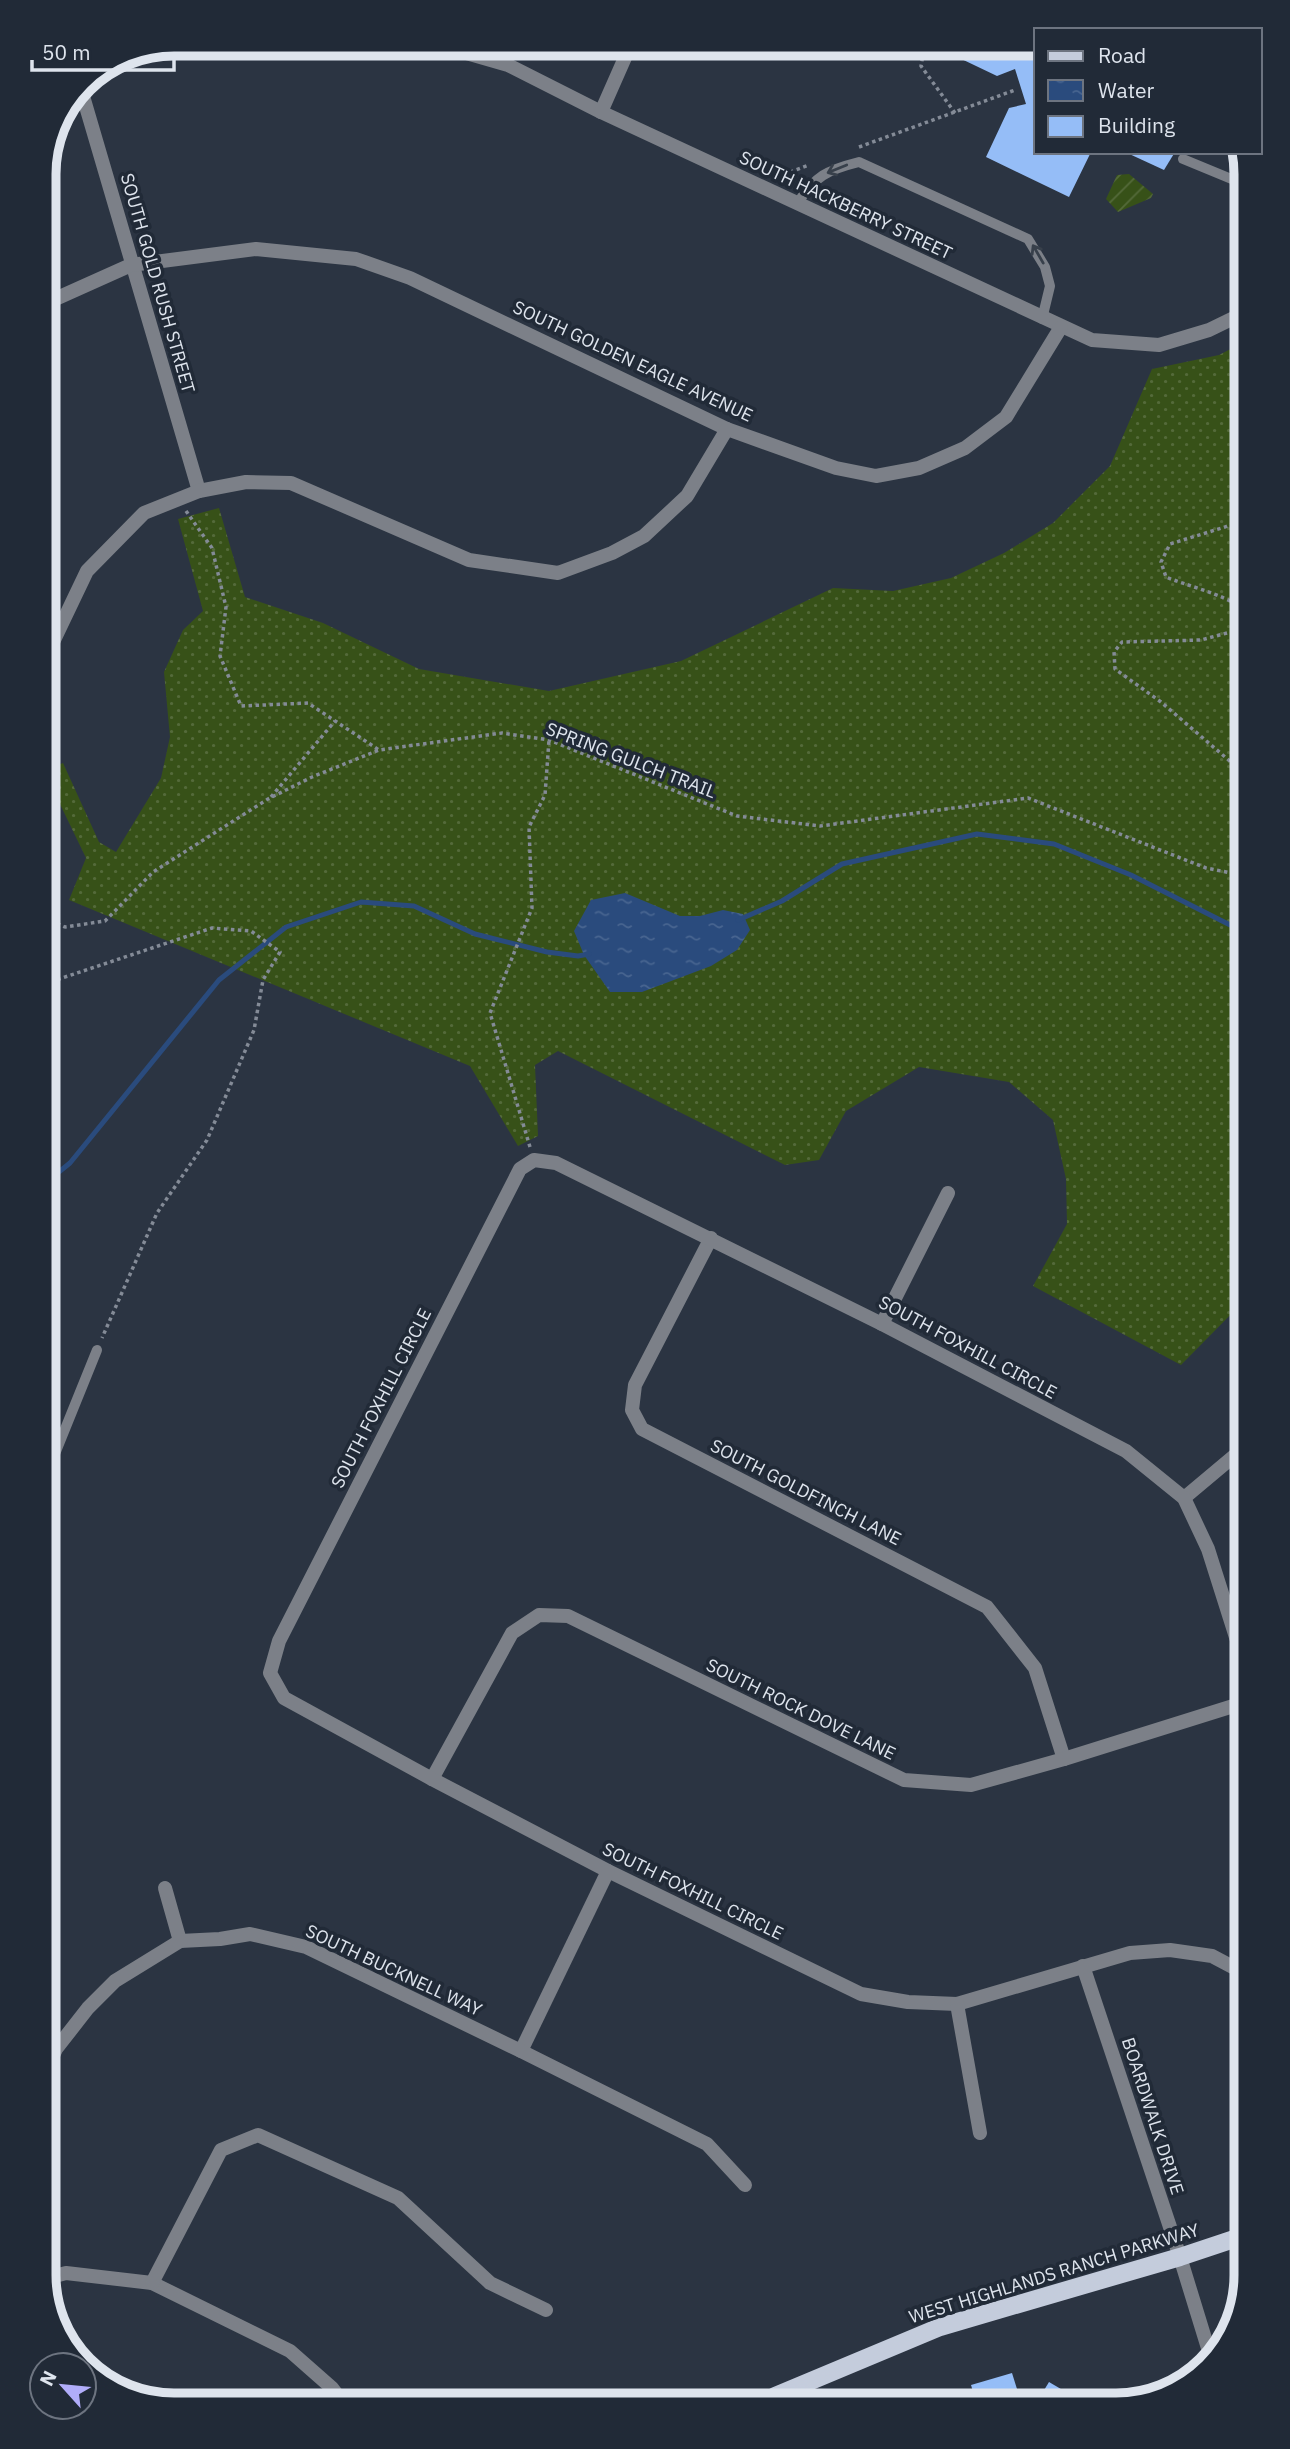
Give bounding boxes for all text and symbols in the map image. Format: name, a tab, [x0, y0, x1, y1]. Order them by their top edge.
scale bar	[32, 28, 173, 72]
legend	[1034, 28, 1262, 154]
text: 50 m	[42, 38, 91, 66]
text: Road	[1098, 41, 1146, 69]
text: Water	[1098, 76, 1155, 104]
text: Building	[1098, 111, 1175, 139]
street label: SOUTH HACKBERRY STREET	[736, 146, 956, 264]
one-way arrow	[826, 164, 848, 177]
street label: SOUTH GOLD RUSH STREET	[116, 170, 200, 396]
one-way arrow	[1030, 244, 1044, 264]
street label: SOUTH GOLDEN EAGLE AVENUE	[509, 295, 757, 427]
street label: SPRING GULCH TRAIL	[543, 717, 719, 803]
street label: SOUTH FOXHILL CIRCLE	[875, 1290, 1061, 1404]
street label: SOUTH FOXHILL CIRCLE	[326, 1304, 436, 1492]
street label: SOUTH GOLDFINCH LANE	[707, 1434, 905, 1550]
street label: SOUTH ROCK DOVE LANE	[702, 1653, 900, 1765]
street label: SOUTH FOXHILL CIRCLE	[599, 1837, 787, 1945]
street label: SOUTH BUCKNELL WAY	[302, 1919, 486, 2021]
street label: BOARDWALK DRIVE	[1117, 2035, 1189, 2197]
street label: WEST HIGHLANDS RANCH PARKWAY	[906, 2218, 1202, 2328]
north arrow	[28, 2351, 98, 2421]
text: N	[34, 2367, 62, 2390]

